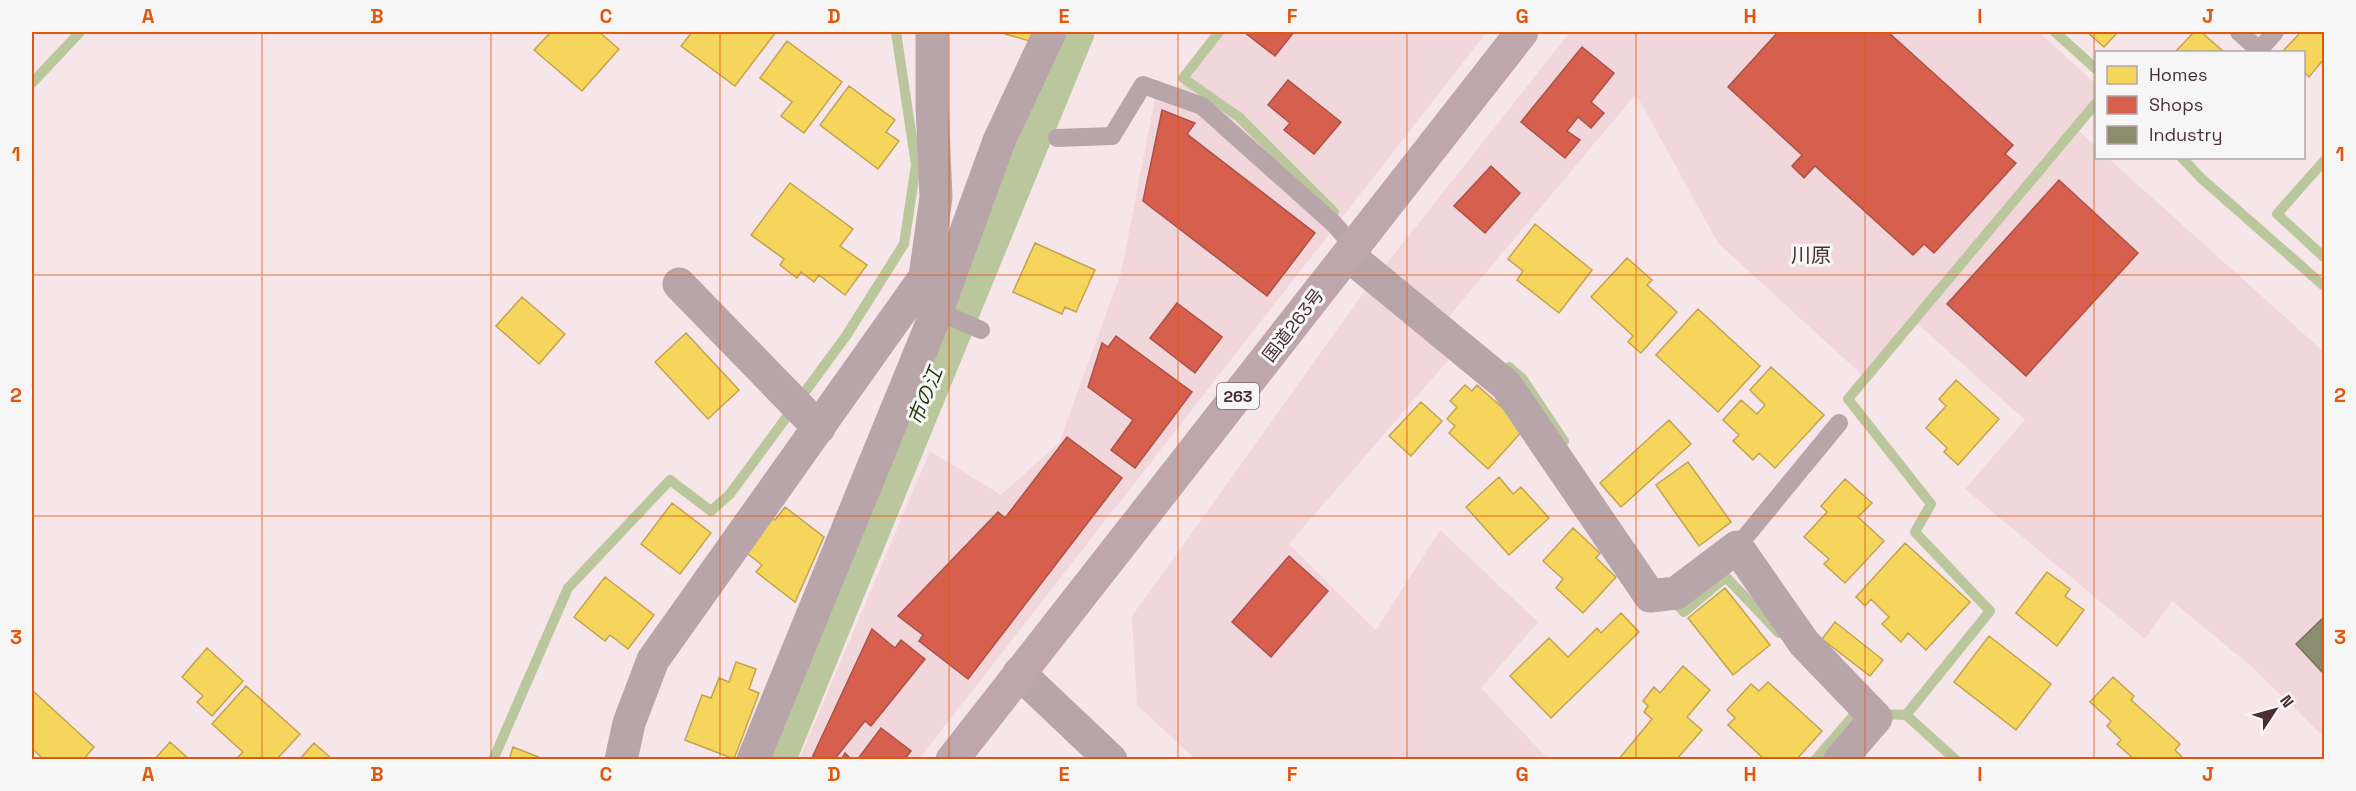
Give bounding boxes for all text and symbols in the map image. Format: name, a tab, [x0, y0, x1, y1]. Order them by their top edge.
text: A	[142, 3, 155, 29]
text: B	[370, 3, 384, 29]
text: C	[600, 3, 613, 29]
text: D	[827, 3, 841, 29]
text: E	[1058, 3, 1070, 29]
text: F	[1287, 3, 1298, 29]
text: G	[1515, 3, 1529, 29]
text: H	[1743, 3, 1757, 29]
text: I	[1977, 3, 1983, 29]
text: J	[2202, 3, 2214, 29]
legend	[2095, 51, 2305, 159]
text: Homes	[2149, 63, 2208, 86]
text: Shops	[2149, 93, 2203, 116]
text: Industry	[2149, 123, 2222, 146]
text: 1	[11, 141, 21, 167]
text: 1	[2335, 141, 2345, 167]
district label: 川原	[1791, 242, 1831, 268]
street label: 国道263号	[1257, 284, 1329, 366]
water label: 市の江	[902, 361, 949, 429]
text: 2	[10, 382, 22, 408]
text: 2	[2334, 382, 2346, 408]
road number: 263	[1217, 383, 1259, 409]
text: 3	[10, 624, 22, 650]
text: 3	[2334, 624, 2346, 650]
north arrow	[2245, 680, 2305, 740]
text: N	[2275, 691, 2298, 712]
text: A	[142, 761, 155, 787]
text: B	[370, 761, 384, 787]
text: C	[600, 761, 613, 787]
text: D	[827, 761, 841, 787]
text: E	[1058, 761, 1070, 787]
text: F	[1287, 761, 1298, 787]
text: G	[1515, 761, 1529, 787]
text: H	[1743, 761, 1757, 787]
text: I	[1977, 761, 1983, 787]
text: J	[2202, 761, 2214, 787]

